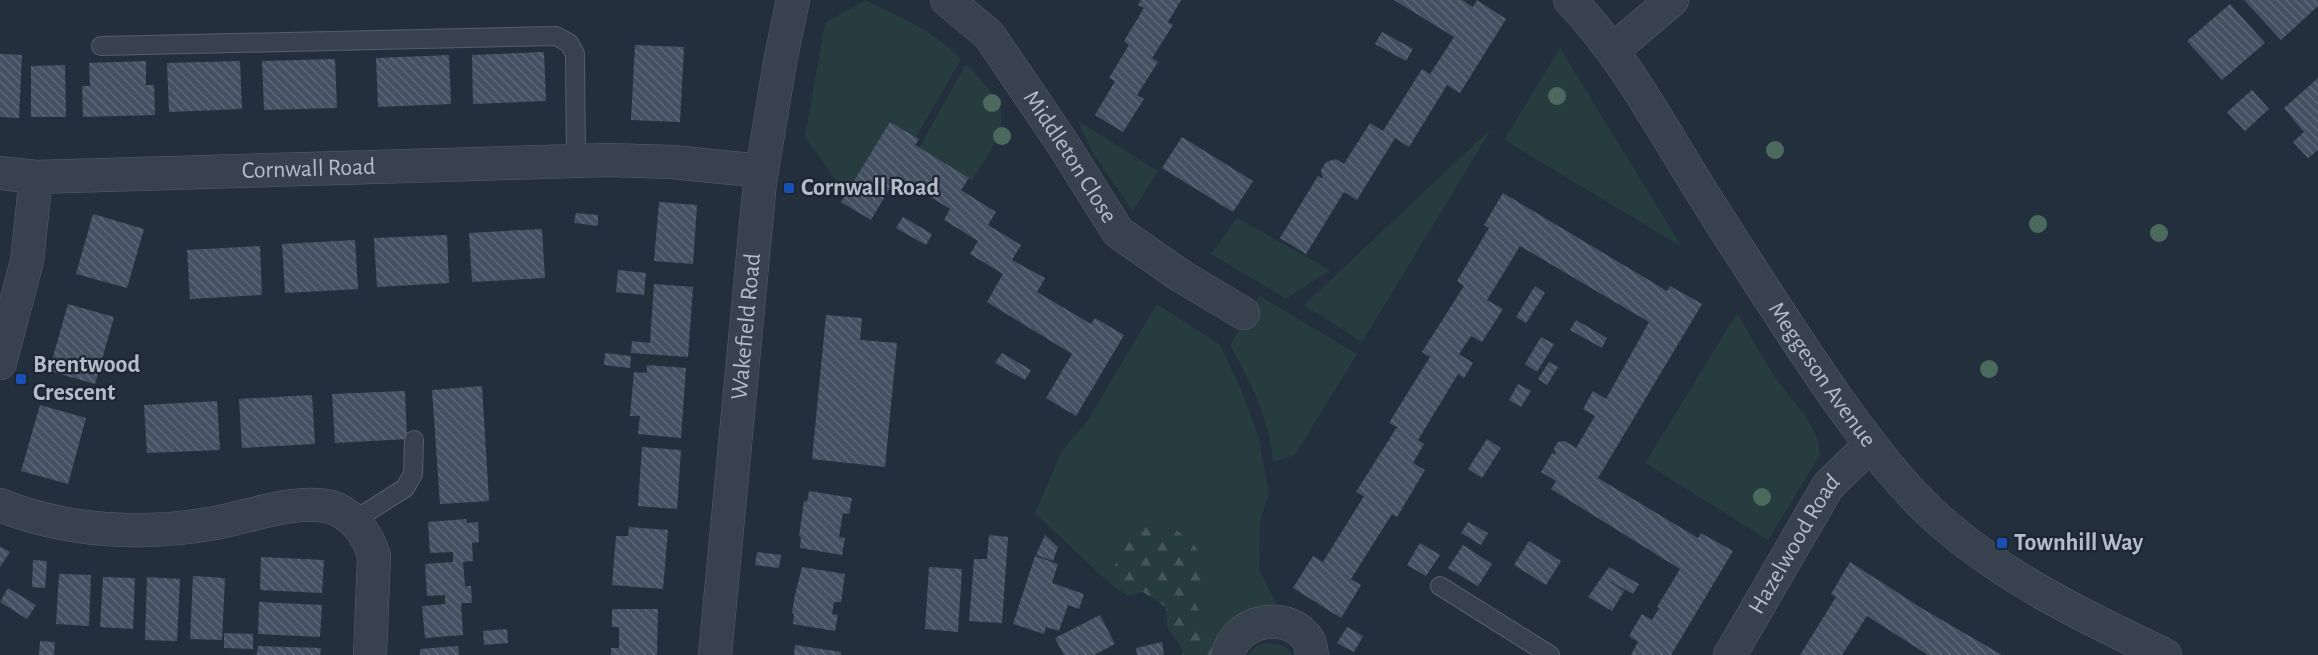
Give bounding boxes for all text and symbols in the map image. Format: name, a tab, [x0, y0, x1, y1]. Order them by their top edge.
street label: Middleton Close	[1019, 86, 1121, 227]
street label: Cornwall Road	[241, 155, 376, 183]
place label: Cornwall Road	[801, 176, 939, 200]
marker: Cornwall Road	[782, 181, 796, 195]
street label: Wakefield Road	[727, 252, 765, 401]
street label: Meggeson Avenue	[1763, 298, 1880, 452]
place label: Brentwood Crescent	[33, 353, 140, 405]
marker: Brentwood Crescent	[14, 372, 28, 386]
street label: Hazelwood Road	[1744, 470, 1844, 618]
place label: Townhill Way	[2014, 531, 2144, 555]
marker: Townhill Way	[1995, 536, 2009, 550]

